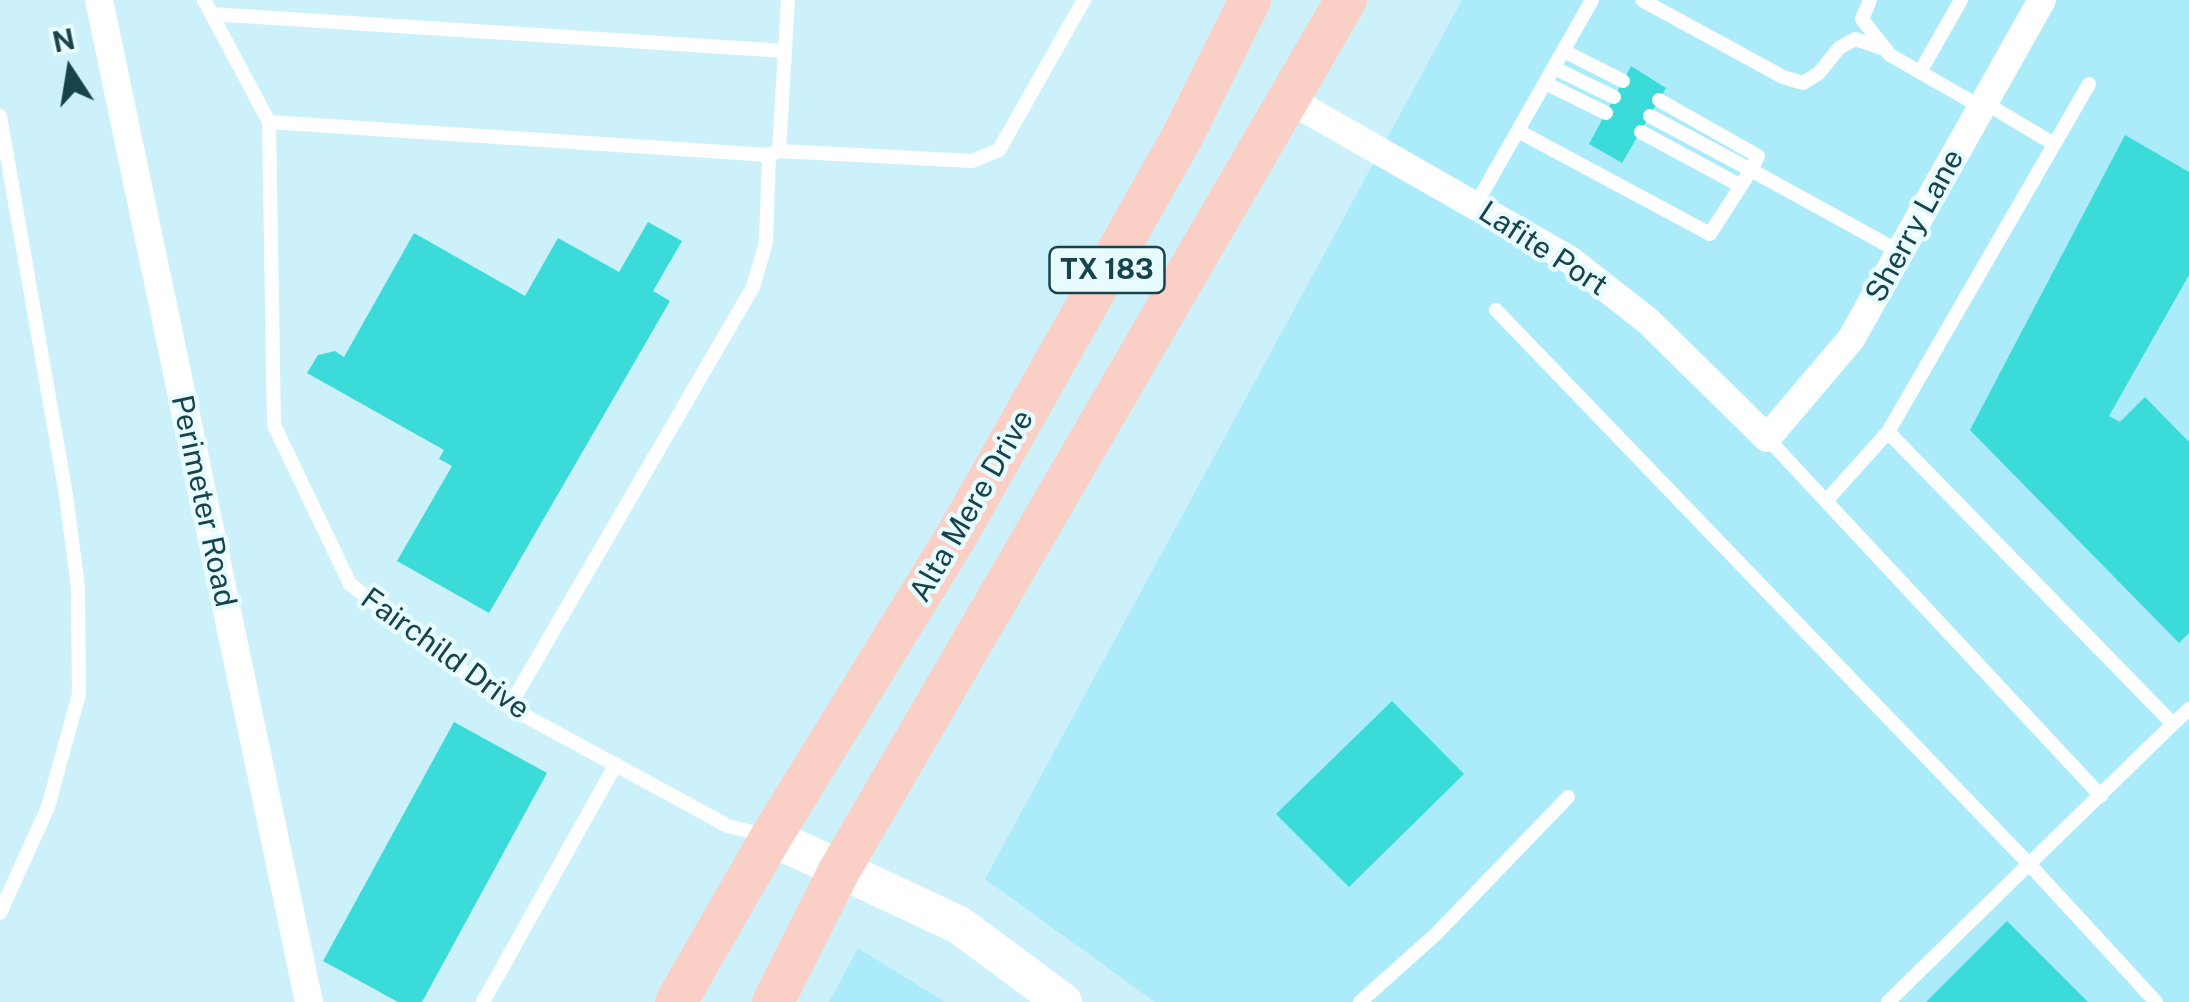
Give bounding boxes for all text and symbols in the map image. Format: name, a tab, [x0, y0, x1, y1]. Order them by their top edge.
north arrow	[20, 20, 120, 120]
text: N	[50, 22, 78, 59]
street label: Sherry Lane	[1858, 143, 1972, 309]
street label: Lafite Port	[1472, 194, 1614, 304]
road number: TX 183	[1050, 247, 1164, 293]
street label: Perimeter Road	[163, 392, 243, 610]
street label: Alta Mere Drive	[903, 404, 1041, 608]
street label: Fairchild Drive	[354, 581, 536, 727]

